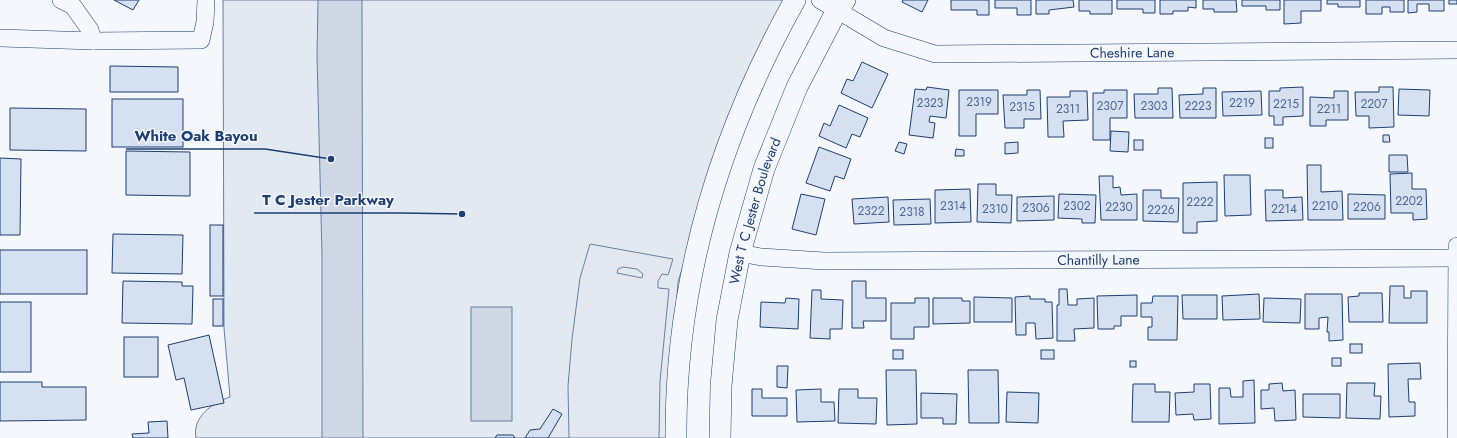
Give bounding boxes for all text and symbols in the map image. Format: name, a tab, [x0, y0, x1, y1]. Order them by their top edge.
street label: Cheshire Lane	[1090, 42, 1174, 63]
house number: 2319	[966, 93, 992, 111]
house number: 2323	[917, 94, 944, 112]
house number: 2219	[1229, 94, 1255, 112]
house number: 2215	[1273, 95, 1299, 113]
house number: 2207	[1360, 95, 1388, 113]
house number: 2307	[1097, 97, 1124, 115]
house number: 2303	[1140, 97, 1168, 115]
house number: 2223	[1184, 97, 1212, 115]
house number: 2315	[1009, 98, 1035, 116]
house number: 2311	[1056, 100, 1080, 118]
house number: 2211	[1317, 100, 1341, 118]
callout: White Oak Bayou	[126, 122, 265, 149]
text: White Oak Bayou	[134, 125, 258, 147]
street label: West T C Jester Boulevard	[724, 134, 786, 286]
callout: T C Jester Parkway	[254, 186, 402, 213]
text: T C Jester Parkway	[262, 189, 394, 211]
house number: 2202	[1395, 192, 1423, 210]
house number: 2222	[1186, 193, 1214, 211]
house number: 2314	[940, 197, 966, 215]
house number: 2302	[1063, 197, 1091, 215]
house number: 2210	[1312, 197, 1338, 215]
house number: 2230	[1105, 198, 1133, 216]
house number: 2206	[1353, 198, 1381, 216]
house number: 2306	[1022, 199, 1050, 217]
house number: 2310	[982, 200, 1008, 218]
house number: 2214	[1271, 200, 1297, 218]
house number: 2226	[1147, 201, 1175, 219]
house number: 2322	[857, 202, 885, 220]
house number: 2318	[899, 203, 925, 221]
street label: Chantilly Lane	[1057, 250, 1140, 270]

